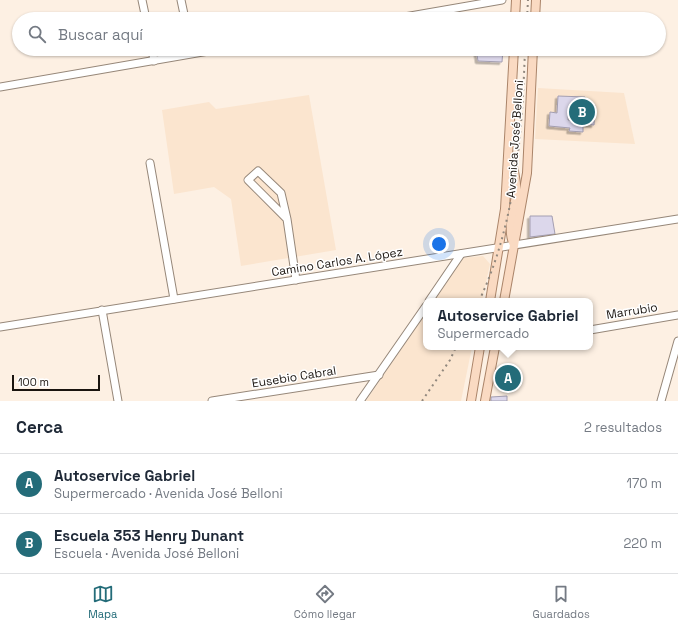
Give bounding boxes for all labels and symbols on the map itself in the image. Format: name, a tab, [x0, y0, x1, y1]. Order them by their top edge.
street label: Avenida José Belloni	[503, 80, 527, 198]
pin: B	[569, 97, 595, 127]
your location	[429, 234, 449, 254]
street label: Camino Carlos A. López	[270, 244, 404, 280]
street label: Marrubio	[605, 299, 659, 323]
street label: Eusebio Cabral	[251, 362, 337, 392]
pin: A	[495, 363, 521, 393]
scale bar	[12, 373, 100, 392]

